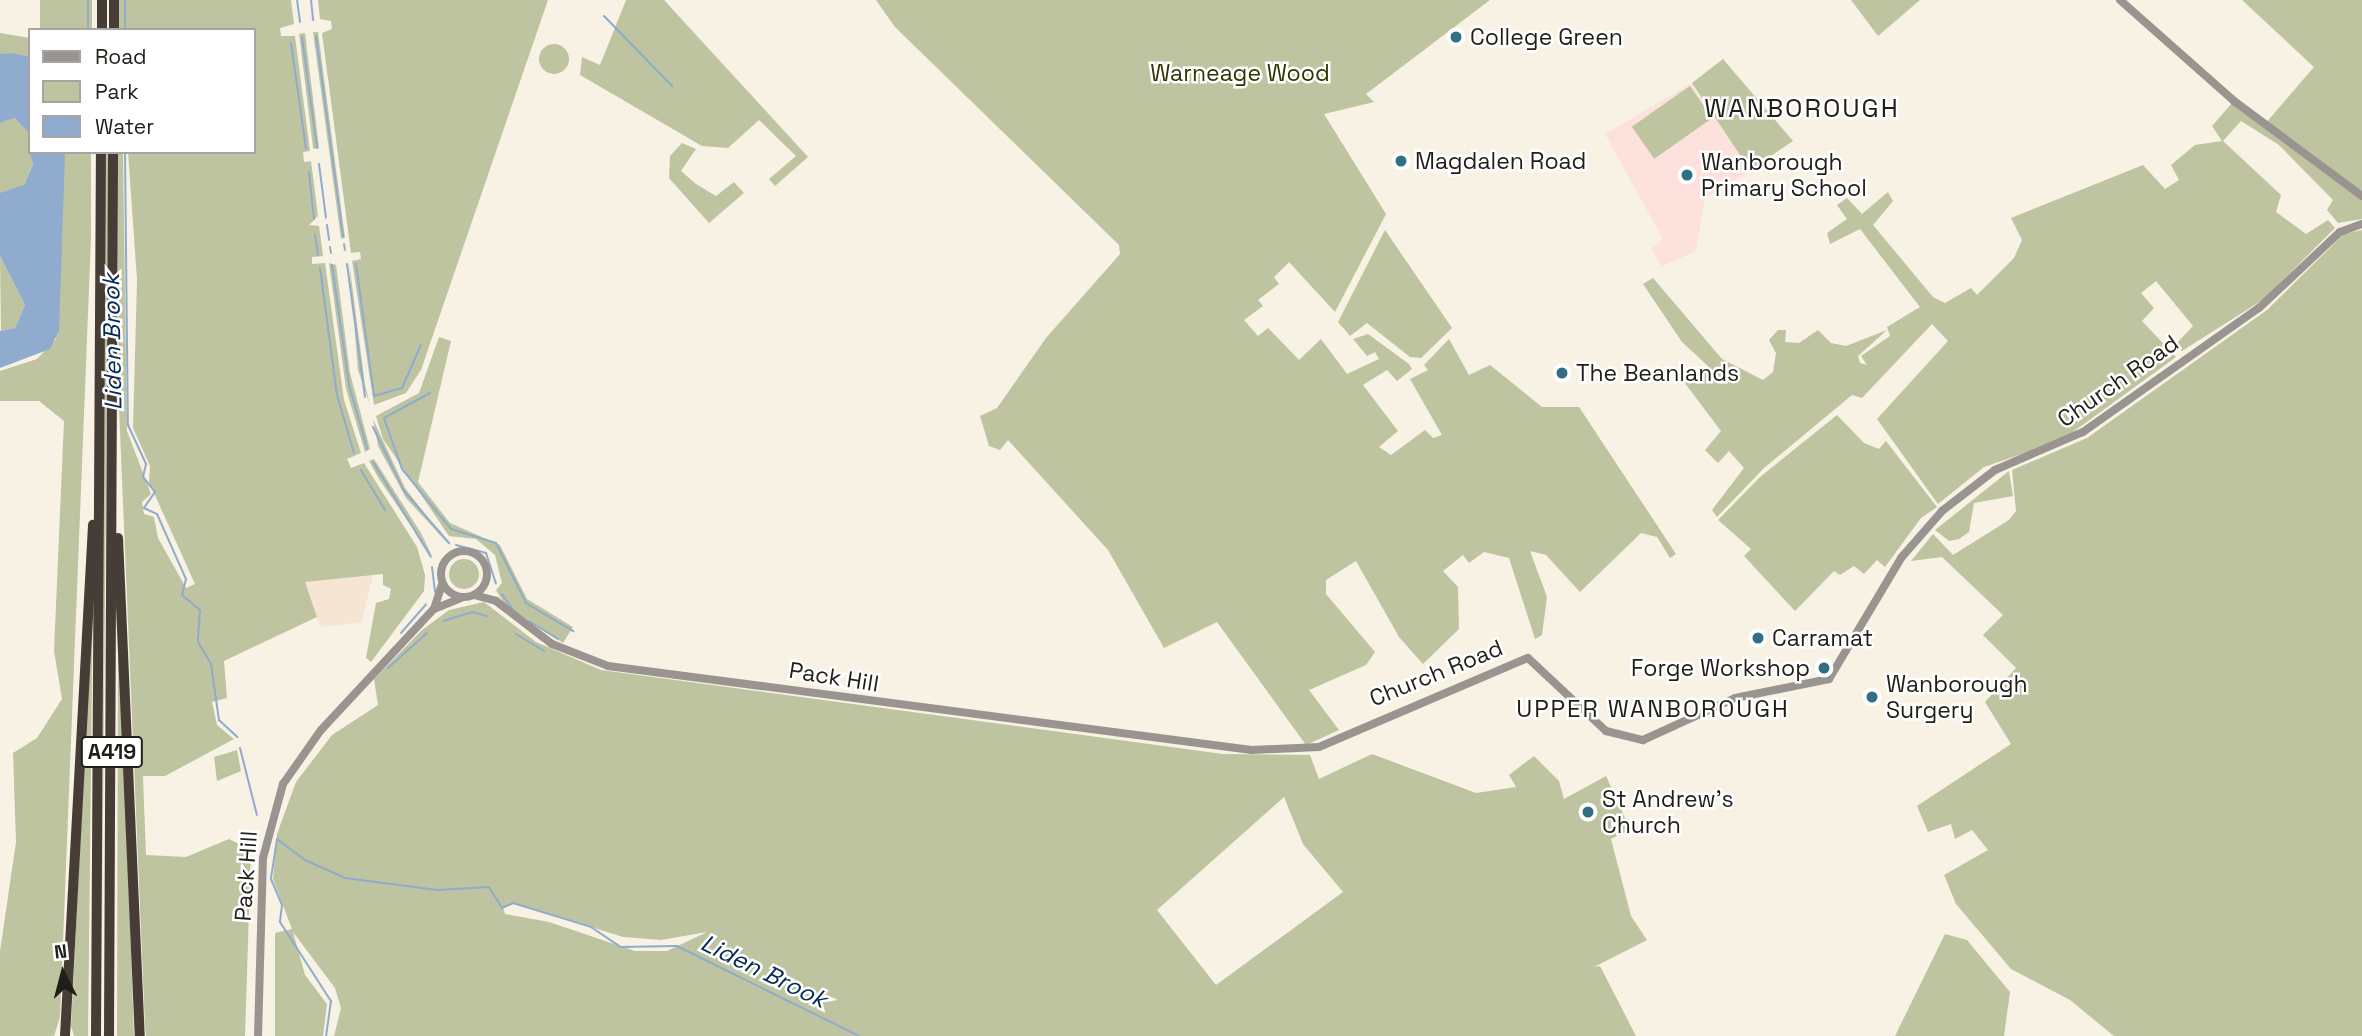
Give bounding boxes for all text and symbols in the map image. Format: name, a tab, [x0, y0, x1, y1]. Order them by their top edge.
place label: College Green	[1470, 23, 1623, 51]
legend	[28, 28, 256, 154]
marker: College Green	[1448, 29, 1464, 45]
text: Road	[95, 43, 147, 70]
park label: Warneage Wood	[1150, 59, 1330, 87]
text: Park	[95, 78, 139, 105]
district label: WANBOROUGH	[1705, 93, 1899, 125]
text: Water	[95, 113, 154, 140]
place label: Magdalen Road	[1415, 147, 1586, 175]
place label: Wanborough Primary School	[1701, 148, 1867, 202]
marker: Magdalen Road	[1393, 153, 1409, 169]
marker: Wanborough Primary School	[1679, 167, 1695, 183]
water label: Liden Brook	[96, 273, 128, 411]
street label: Church Road	[2052, 329, 2184, 433]
place label: The Beanlands	[1576, 359, 1739, 387]
marker: The Beanlands	[1554, 365, 1570, 381]
place label: Carramat	[1772, 624, 1873, 652]
marker: Carramat	[1750, 630, 1766, 646]
street label: Church Road	[1365, 634, 1507, 712]
place label: Forge Workshop	[1631, 654, 1810, 682]
street label: Pack Hill	[787, 656, 881, 698]
marker: Forge Workshop	[1816, 660, 1832, 676]
place label: Wanborough Surgery	[1886, 670, 2028, 724]
marker: Wanborough Surgery	[1864, 689, 1880, 705]
district label: UPPER WANBOROUGH	[1518, 695, 1788, 723]
road number: A419	[80, 734, 144, 770]
place label: St Andrew's Church	[1602, 785, 1734, 839]
marker: St Andrew's Church	[1580, 804, 1596, 820]
street label: Pack Hill	[229, 830, 263, 922]
water label: Liden Brook	[696, 928, 832, 1014]
north arrow	[28, 938, 98, 1008]
text: N	[53, 939, 68, 965]

